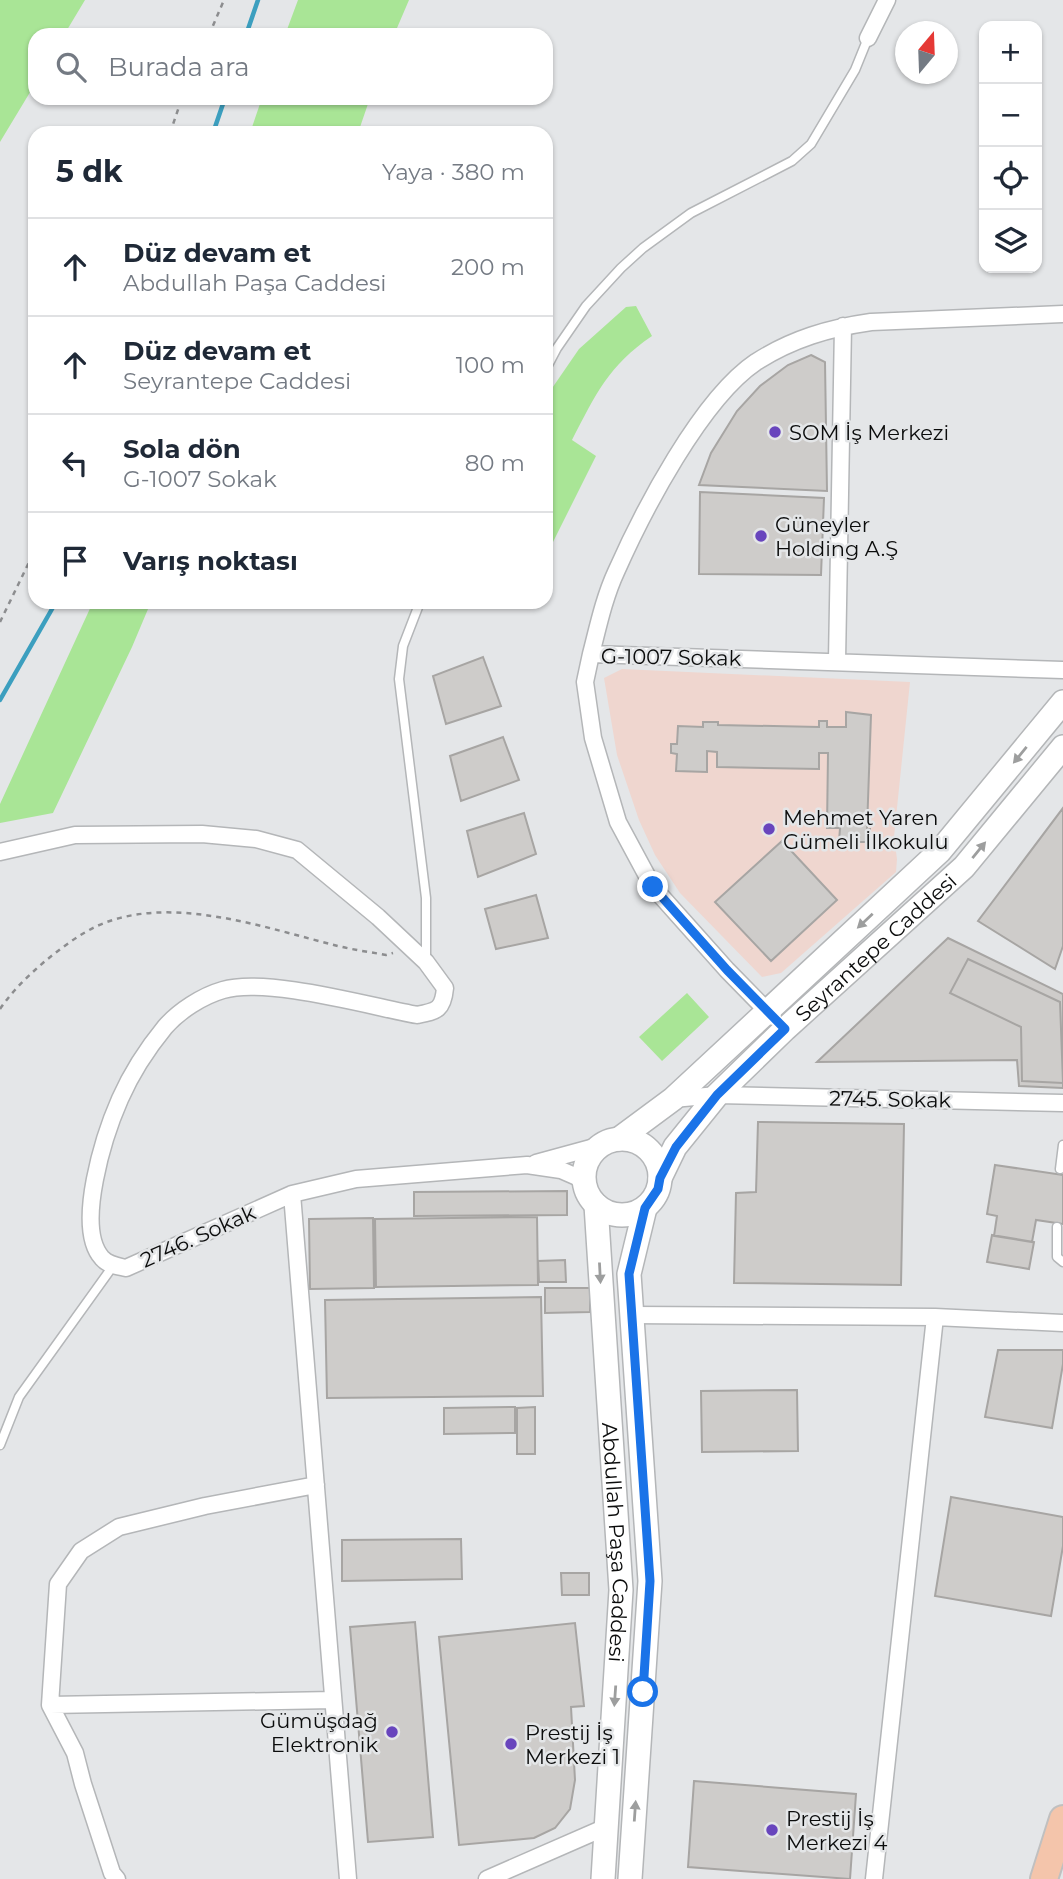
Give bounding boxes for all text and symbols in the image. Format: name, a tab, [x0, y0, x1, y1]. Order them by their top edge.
north arrow	[895, 21, 958, 84]
map controls	[979, 21, 1042, 273]
button: +	[979, 21, 1042, 84]
search box	[28, 28, 553, 105]
icon: search	[52, 48, 90, 86]
text: Burada ara	[108, 51, 250, 83]
button: −	[979, 84, 1042, 147]
button: locate	[979, 147, 1042, 210]
text: 5 dk	[56, 153, 123, 190]
text: Yaya · 380 m	[382, 158, 525, 186]
button: layers	[979, 210, 1042, 273]
text: Düz devam et	[123, 237, 311, 269]
icon: ahead	[56, 248, 94, 286]
text: 200 m	[451, 253, 525, 281]
text: Abdullah Paşa Caddesi	[123, 269, 386, 297]
text: Düz devam et	[123, 335, 311, 367]
icon: ahead	[56, 346, 94, 384]
text: 100 m	[456, 351, 525, 379]
text: Seyrantepe Caddesi	[123, 367, 351, 395]
place label: SOM İş Merkezi	[789, 420, 949, 445]
marker: SOM İş Merkezi	[767, 424, 783, 440]
text: Sola dön	[123, 433, 241, 465]
icon: left	[56, 444, 94, 482]
text: 80 m	[465, 449, 525, 477]
text: G-1007 Sokak	[123, 465, 277, 493]
place label: Güneyler Holding A.Ş	[775, 512, 898, 561]
marker: Güneyler Holding A.Ş	[753, 528, 769, 544]
icon: arrive	[56, 542, 94, 580]
text: Varış noktası	[123, 545, 298, 577]
street label: G-1007 Sokak	[601, 643, 742, 671]
one-way arrow	[1012, 745, 1027, 763]
place label: Mehmet Yaren Gümeli İlkokulu	[783, 805, 949, 854]
marker: Mehmet Yaren Gümeli İlkokulu	[761, 821, 777, 837]
one-way arrow	[971, 841, 986, 859]
street label: Seyrantepe Caddesi	[790, 868, 961, 1026]
route end	[637, 871, 668, 902]
one-way arrow	[857, 912, 874, 928]
street label: 2745. Sokak	[829, 1085, 952, 1113]
street label: 2746. Sokak	[137, 1199, 260, 1272]
one-way arrow	[595, 1263, 606, 1285]
street label: Abdullah Paşa Caddesi	[598, 1421, 634, 1663]
route start	[627, 1676, 658, 1707]
one-way arrow	[609, 1685, 620, 1707]
place label: Gümüşdağ Elektronik	[260, 1708, 378, 1757]
place label: Prestij İş Merkezi 1	[525, 1720, 620, 1769]
marker: Gümüşdağ Elektronik	[384, 1724, 400, 1740]
marker: Prestij İş Merkezi 1	[503, 1736, 519, 1752]
one-way arrow	[630, 1800, 641, 1822]
place label: Prestij İş Merkezi 4	[786, 1806, 888, 1855]
marker: Prestij İş Merkezi 4	[764, 1822, 780, 1838]

